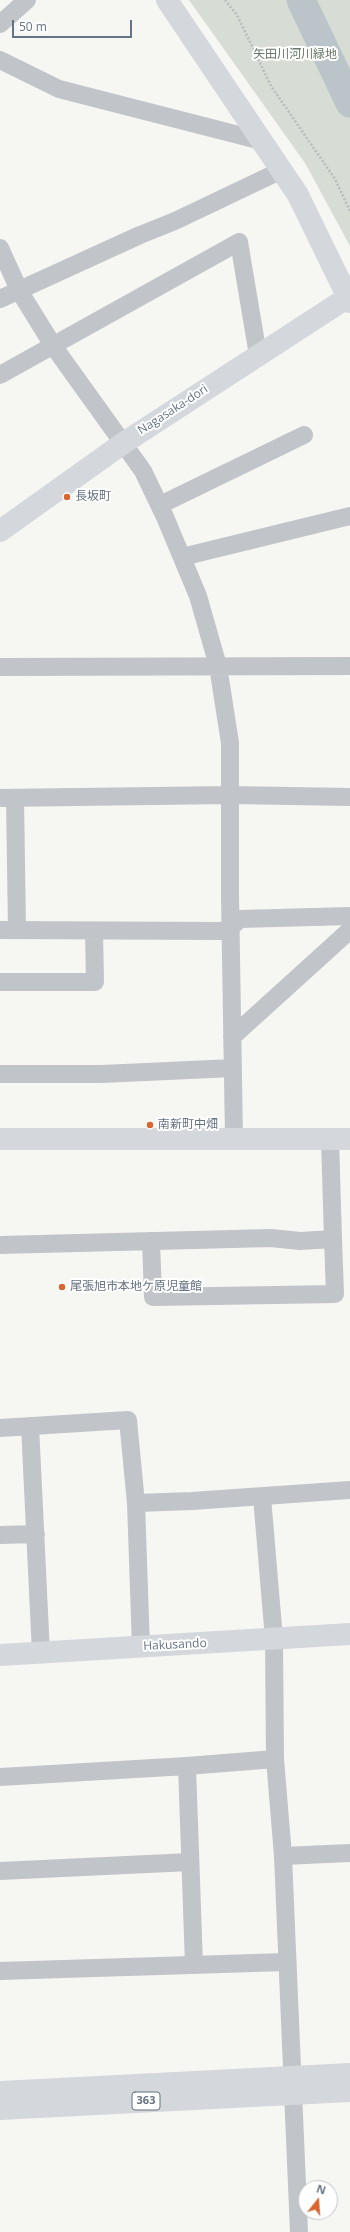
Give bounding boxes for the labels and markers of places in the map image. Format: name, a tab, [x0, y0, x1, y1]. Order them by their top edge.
place label: 長坂町	[75, 490, 111, 504]
marker: 長坂町	[62, 492, 72, 502]
place label: 南新町中畑	[158, 1118, 218, 1132]
marker: 南新町中畑	[145, 1120, 155, 1130]
place label: 尾張旭市本地ケ原児童館	[70, 1280, 202, 1294]
marker: 尾張旭市本地ケ原児童館	[57, 1282, 67, 1292]

